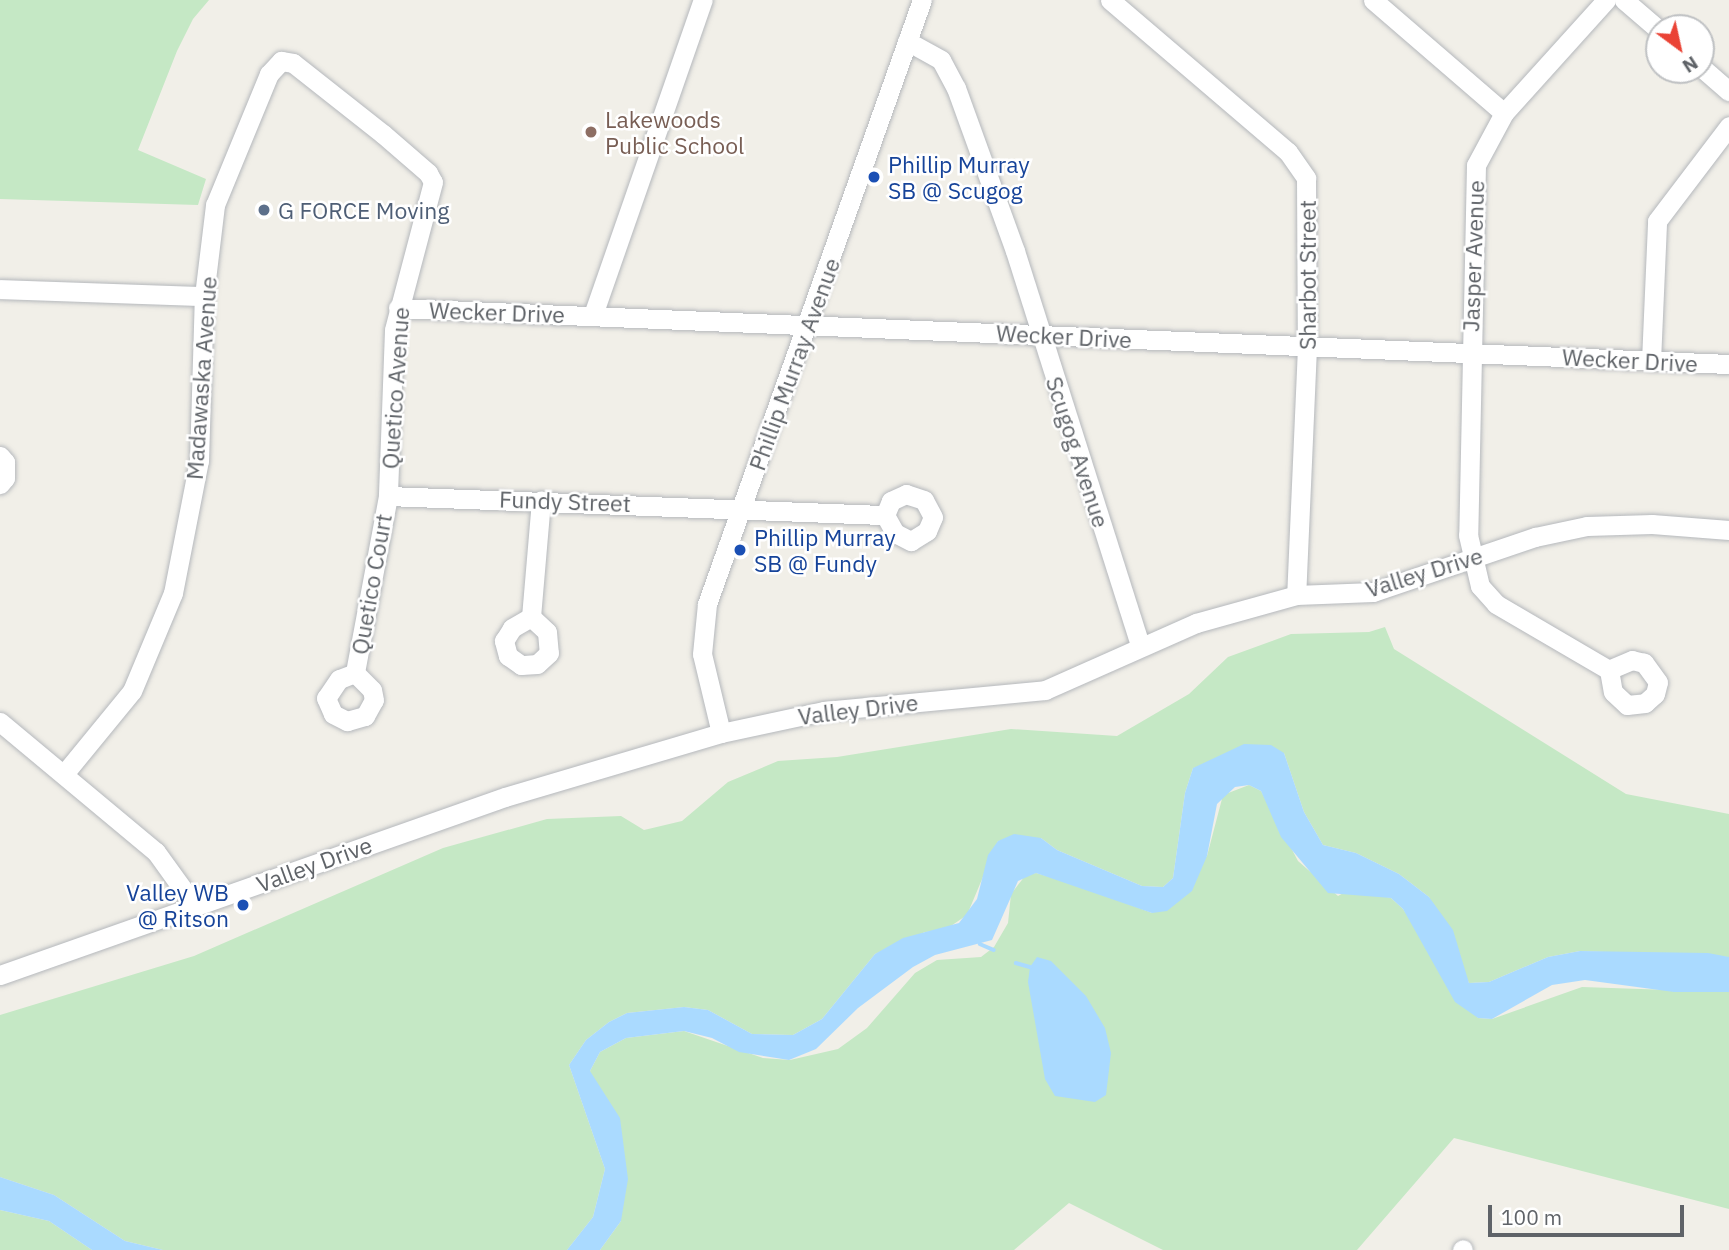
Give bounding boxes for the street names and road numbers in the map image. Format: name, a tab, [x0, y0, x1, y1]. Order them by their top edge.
street label: Jasper Avenue	[1457, 180, 1489, 332]
street label: Sharbot Street	[1293, 200, 1321, 350]
street label: Phillip Murray Avenue	[743, 254, 845, 474]
street label: Madawaska Avenue	[180, 275, 222, 481]
street label: Wecker Drive	[429, 296, 565, 328]
street label: Quetico Avenue	[376, 306, 414, 470]
street label: Wecker Drive	[995, 319, 1133, 353]
street label: Wecker Drive	[1561, 343, 1699, 377]
street label: Scugog Avenue	[1041, 373, 1115, 531]
street label: Fundy Street	[499, 485, 631, 517]
street label: Quetico Court	[345, 512, 397, 656]
street label: Valley Drive	[1362, 541, 1486, 603]
street label: Valley Drive	[796, 688, 920, 730]
street label: Valley Drive	[253, 830, 375, 898]

